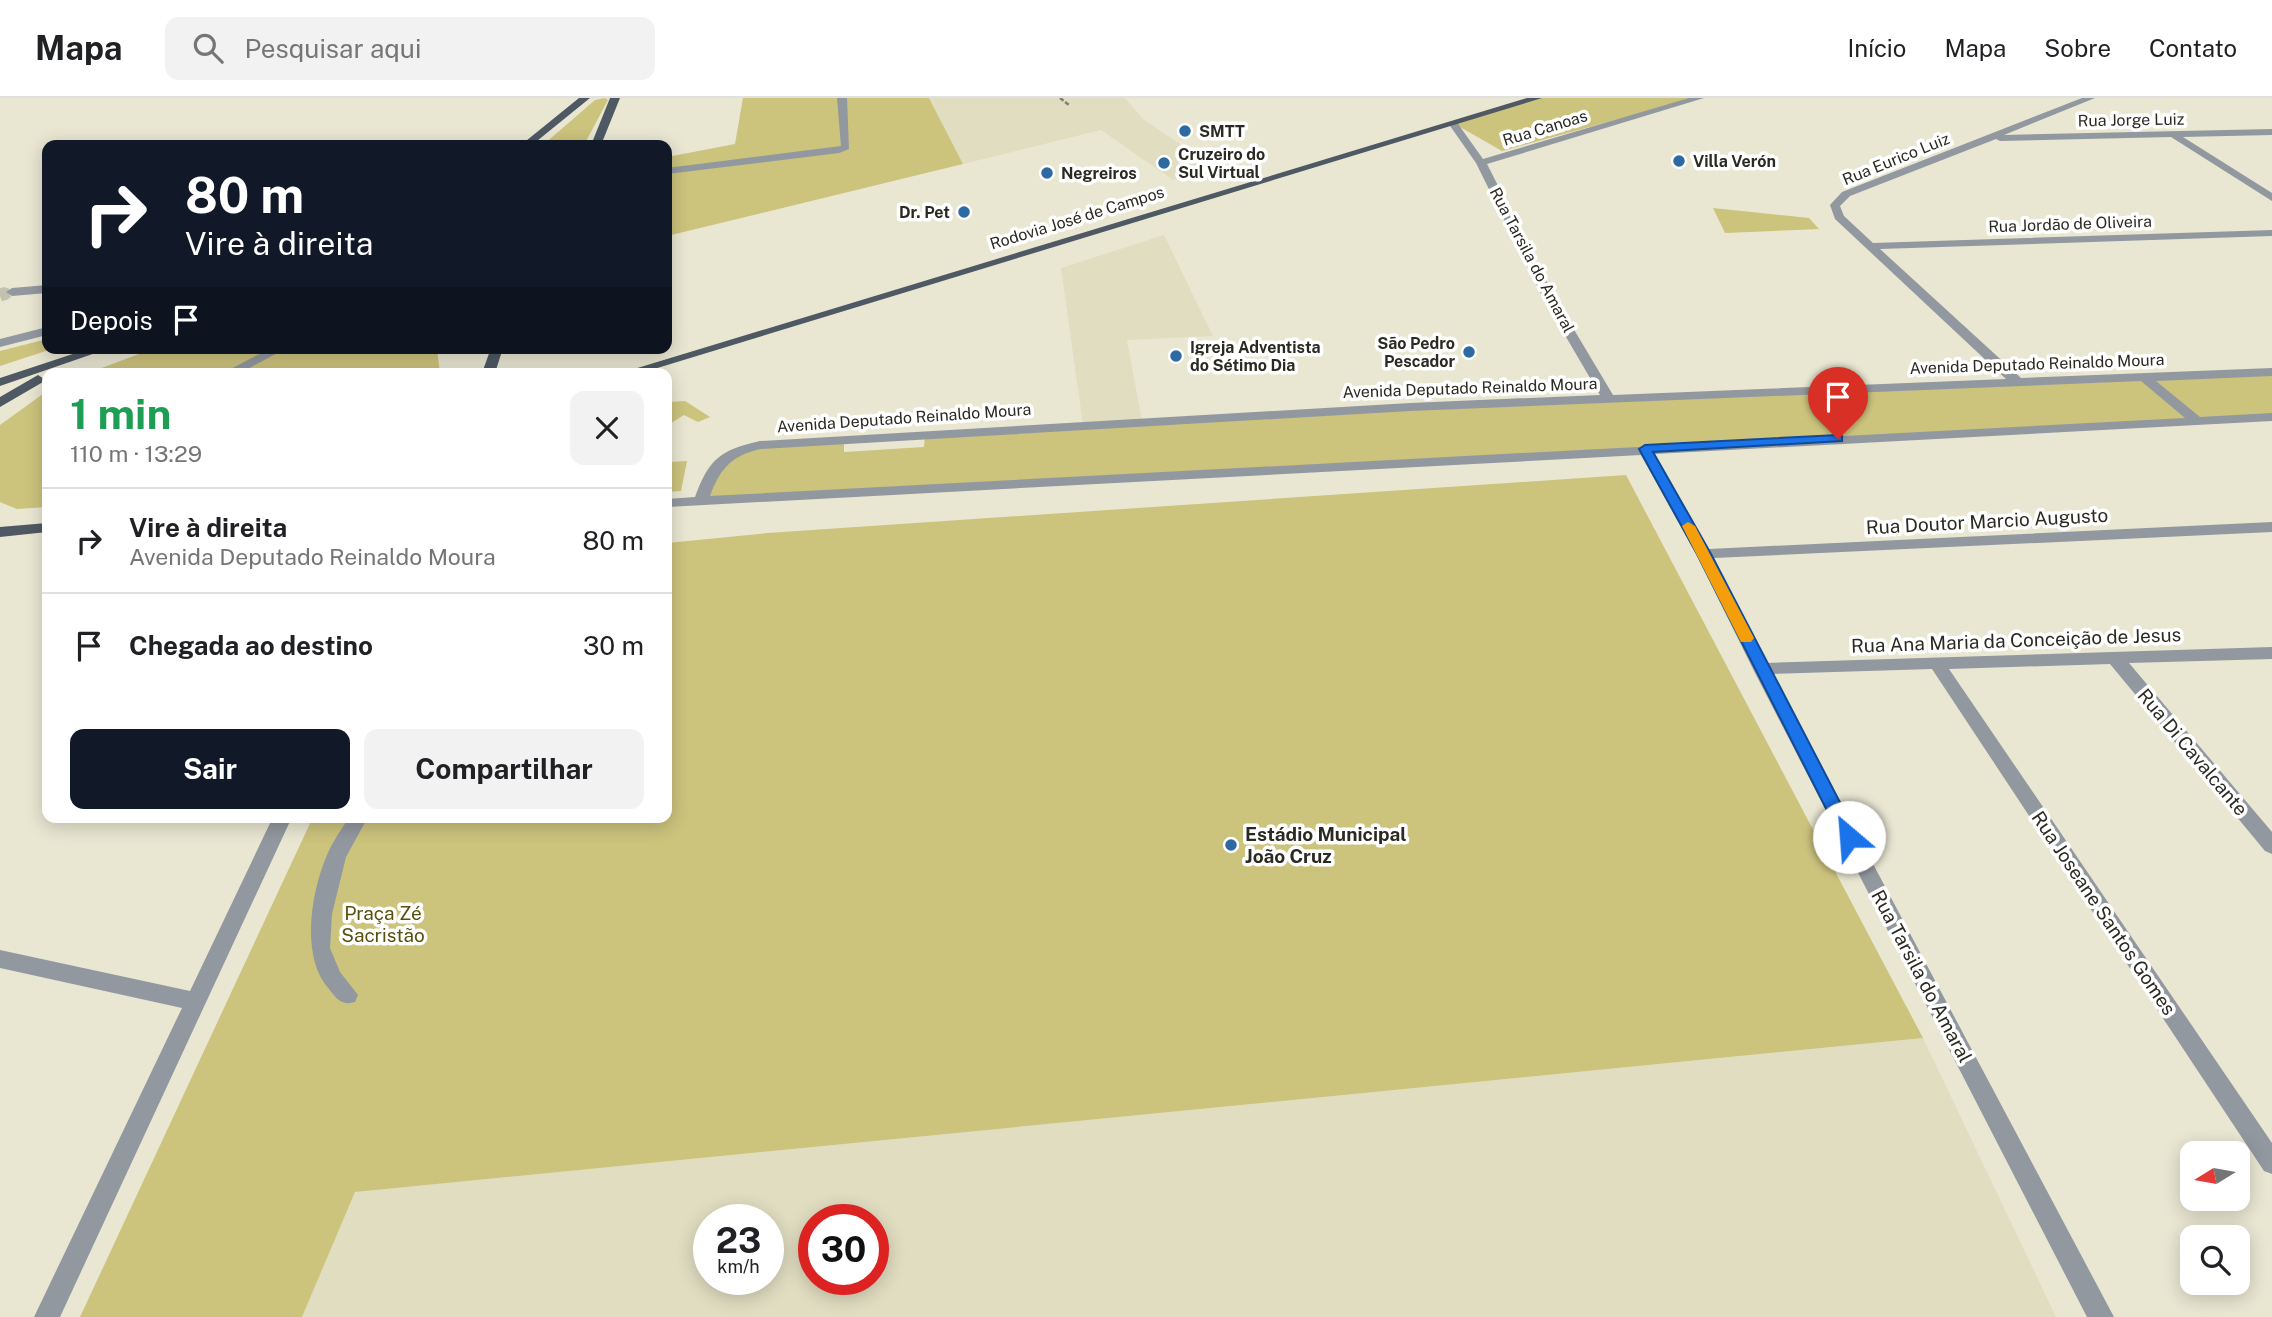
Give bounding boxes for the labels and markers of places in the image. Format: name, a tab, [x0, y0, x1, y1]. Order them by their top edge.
place label: SMTT	[1199, 122, 1245, 141]
marker: SMTT	[1177, 123, 1193, 139]
place label: Cruzeiro do Sul Virtual	[1178, 145, 1265, 182]
place label: Villa Verón	[1693, 152, 1776, 171]
marker: Villa Verón	[1671, 153, 1687, 169]
marker: Cruzeiro do Sul Virtual	[1156, 155, 1172, 171]
place label: Negreiros	[1061, 164, 1137, 183]
marker: Negreiros	[1039, 165, 1055, 181]
place label: Dr. Pet	[899, 203, 950, 222]
marker: Dr. Pet	[956, 204, 972, 220]
place label: São Pedro Pescador	[1377, 334, 1455, 371]
place label: Igreja Adventista do Sétimo Dia	[1190, 338, 1321, 375]
marker: São Pedro Pescador	[1461, 344, 1477, 360]
marker: Igreja Adventista do Sétimo Dia	[1168, 348, 1184, 364]
pin	[1808, 367, 1868, 439]
place label: Estádio Municipal João Cruz	[1245, 823, 1407, 867]
marker: Estádio Municipal João Cruz	[1223, 837, 1239, 853]

